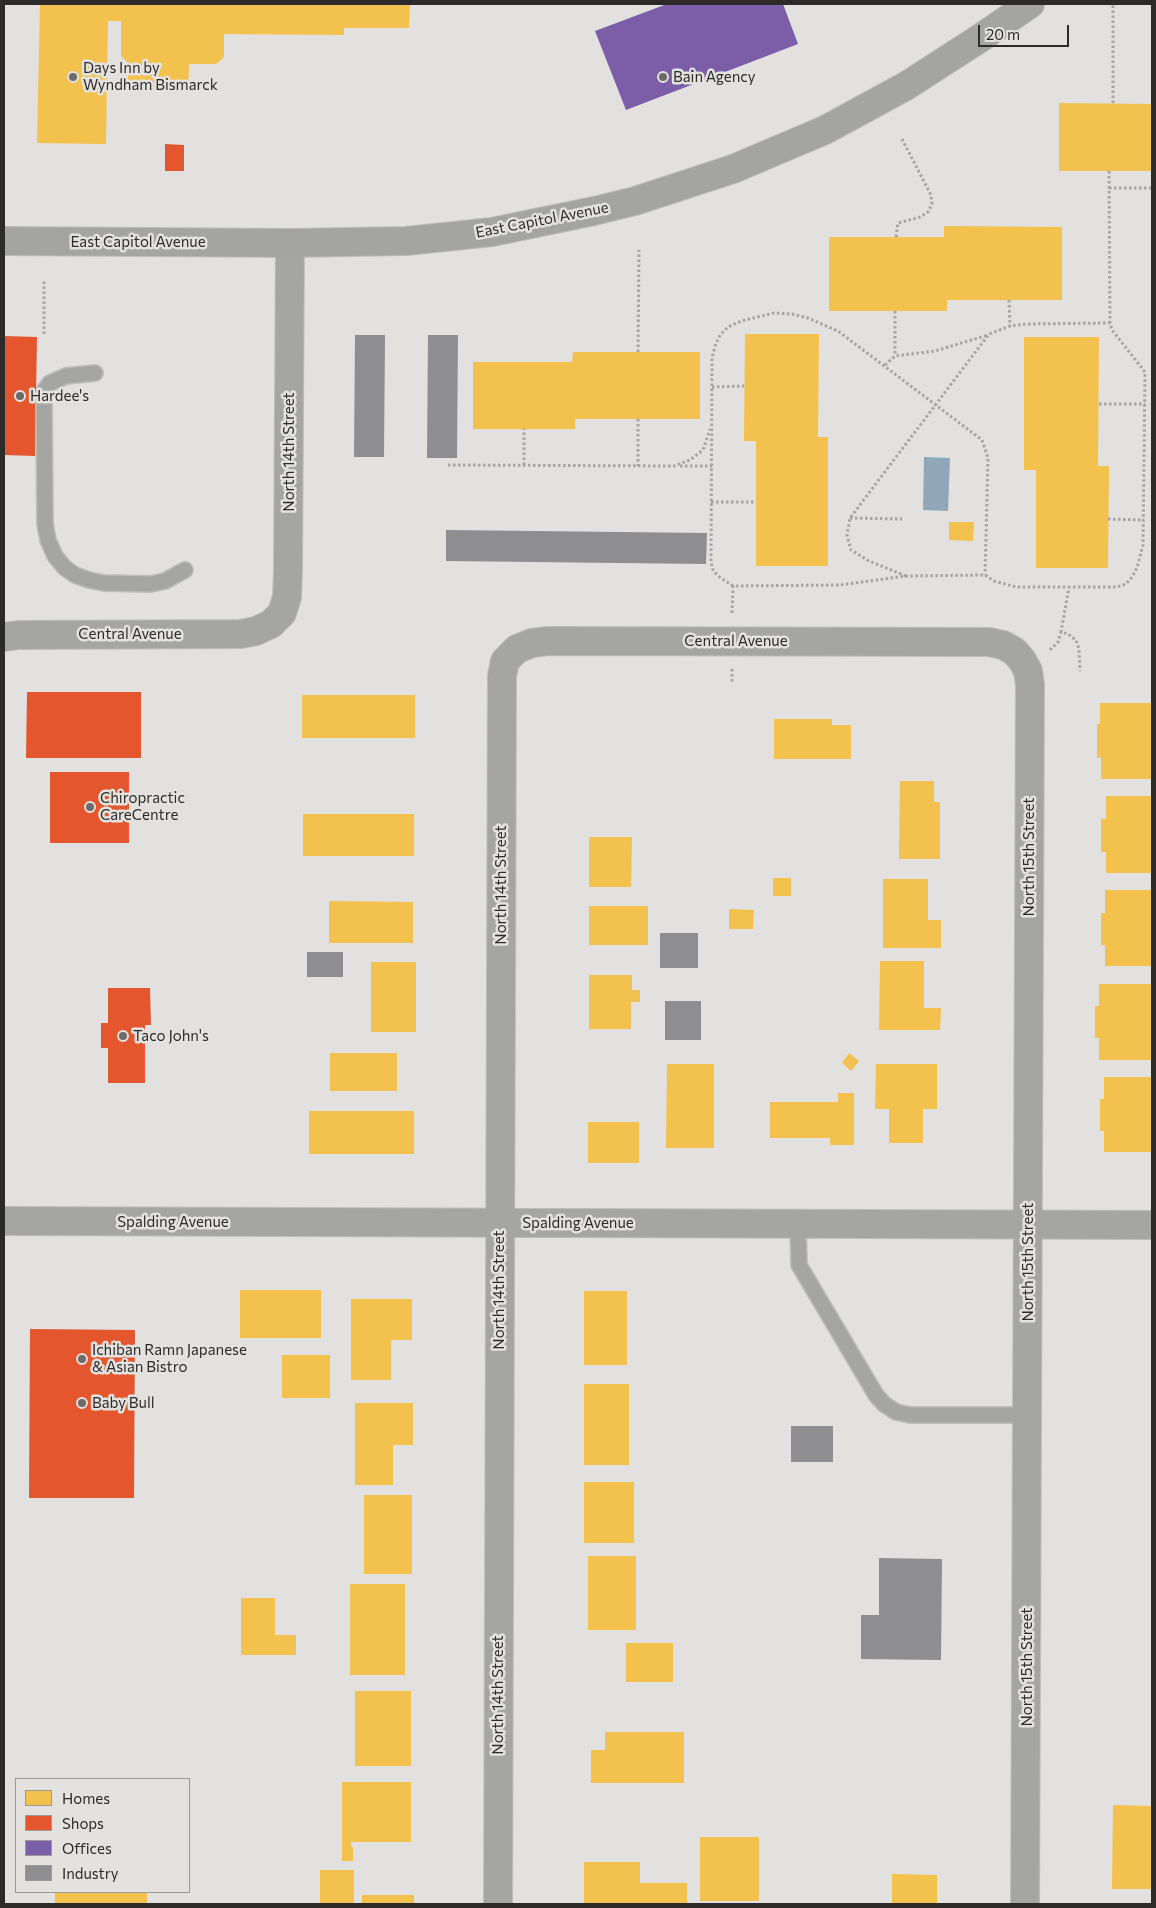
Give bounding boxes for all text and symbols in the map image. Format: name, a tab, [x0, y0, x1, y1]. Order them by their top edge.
scale bar	[981, 15, 1072, 47]
text: 20 m	[986, 25, 1020, 43]
place label: Days Inn by Wyndham Bismarck	[83, 59, 218, 94]
place label: Bain Agency	[673, 68, 756, 86]
marker: Days Inn by Wyndham Bismarck	[67, 71, 79, 83]
marker: Bain Agency	[657, 71, 669, 83]
street label: East Capitol Avenue	[474, 198, 610, 242]
street label: East Capitol Avenue	[70, 233, 206, 251]
place label: Hardee's	[30, 387, 89, 405]
marker: Hardee's	[14, 390, 26, 402]
street label: North 14th Street	[280, 392, 298, 512]
street label: Central Avenue	[78, 625, 182, 643]
street label: Central Avenue	[684, 632, 788, 650]
place label: Chiropractic CareCentre	[100, 789, 185, 824]
street label: North 15th Street	[1020, 798, 1038, 916]
marker: Chiropractic CareCentre	[84, 801, 96, 813]
street label: North 14th Street	[492, 825, 510, 945]
place label: Taco John's	[133, 1027, 209, 1045]
marker: Taco John's	[117, 1030, 129, 1042]
street label: North 15th Street	[1019, 1203, 1037, 1321]
street label: Spalding Avenue	[117, 1213, 229, 1231]
street label: Spalding Avenue	[522, 1214, 634, 1232]
street label: North 14th Street	[490, 1230, 508, 1350]
place label: Ichiban Ramn Japanese & Asian Bistro	[92, 1341, 247, 1376]
marker: Ichiban Ramn Japanese & Asian Bistro	[76, 1353, 88, 1365]
place label: Baby Bull	[92, 1394, 155, 1412]
marker: Baby Bull	[76, 1397, 88, 1409]
street label: North 15th Street	[1018, 1608, 1036, 1726]
street label: North 14th Street	[489, 1635, 507, 1755]
legend	[15, 1778, 190, 1893]
text: Homes	[62, 1789, 110, 1807]
text: Shops	[62, 1814, 104, 1832]
text: Offices	[62, 1839, 112, 1857]
text: Industry	[62, 1864, 119, 1882]

